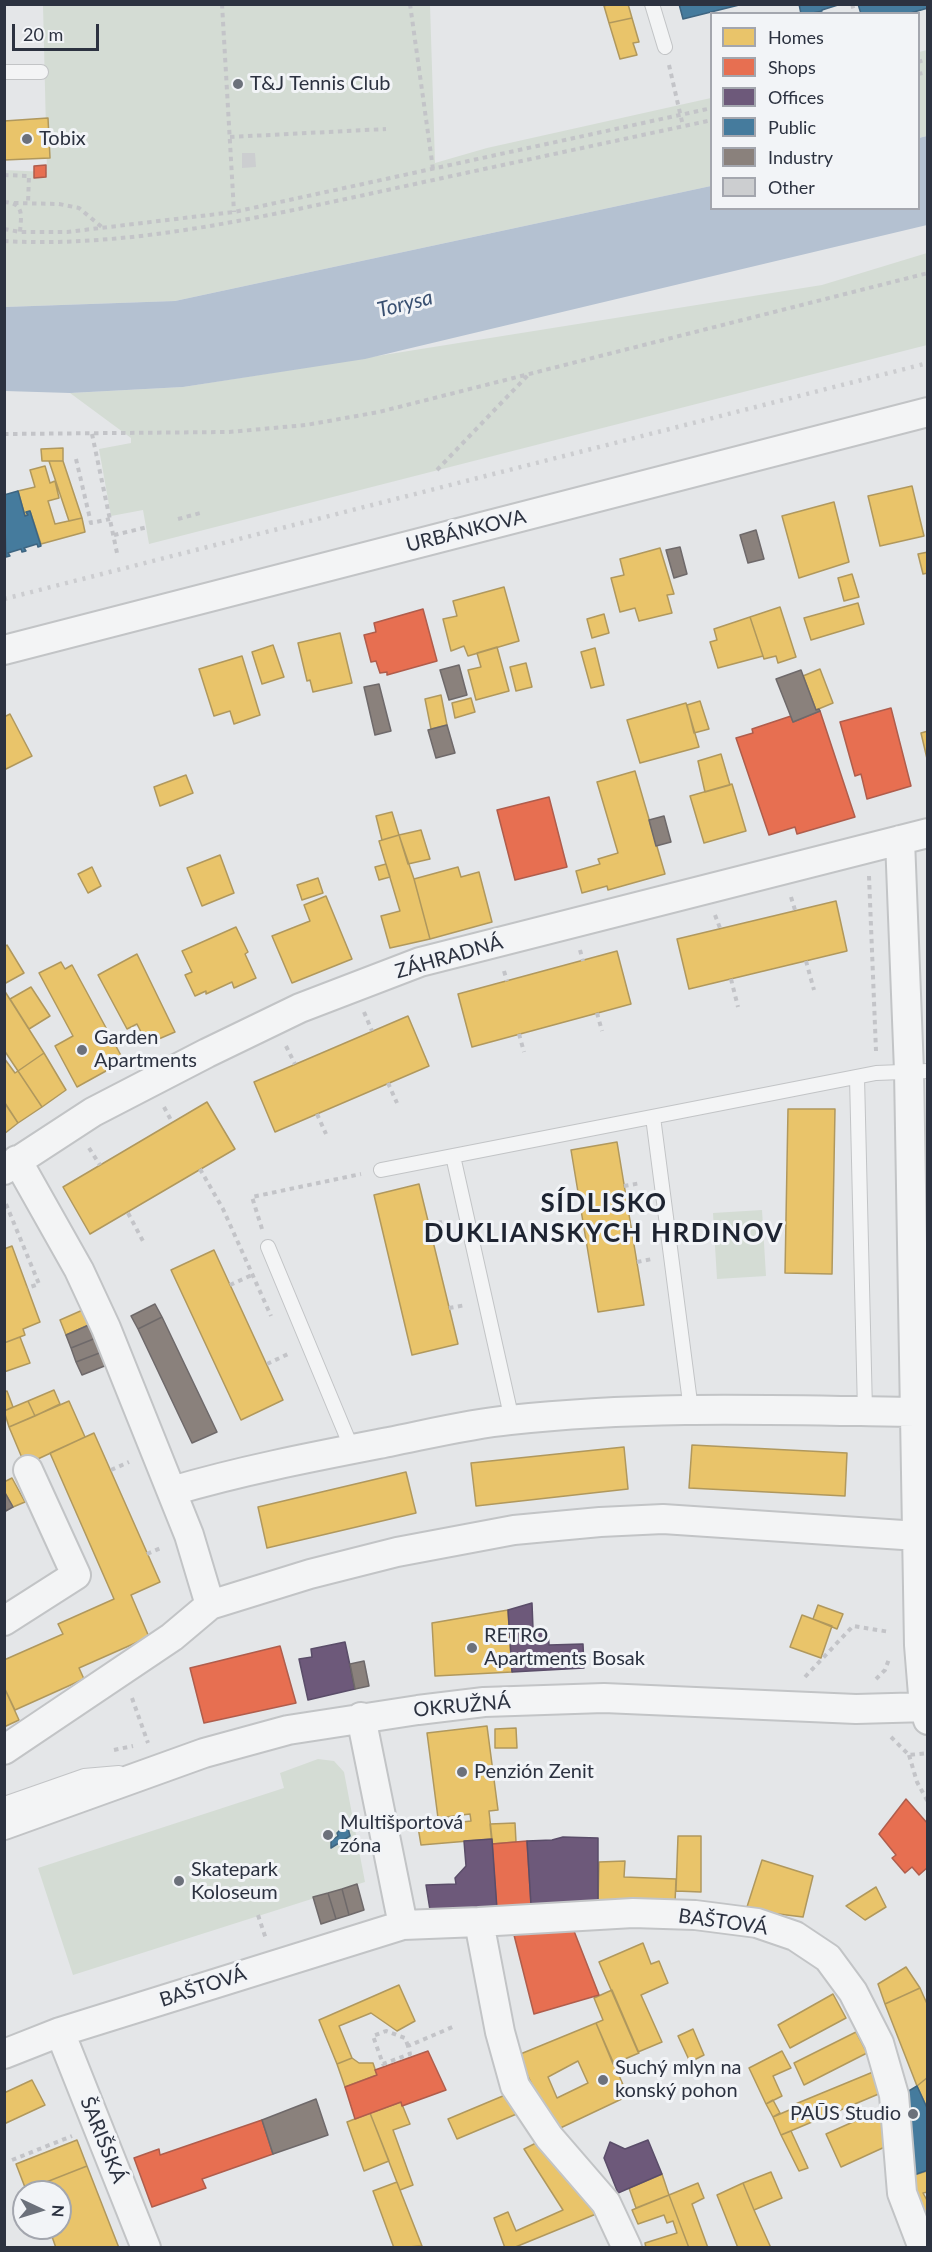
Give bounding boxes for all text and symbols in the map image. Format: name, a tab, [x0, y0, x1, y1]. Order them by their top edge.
scale bar	[15, 12, 102, 50]
legend	[710, 12, 920, 210]
text: 20 m	[23, 23, 63, 45]
text: Homes	[768, 26, 824, 48]
text: Shops	[768, 56, 816, 78]
place label: T&J Tennis Club	[250, 72, 391, 96]
marker: T&J Tennis Club	[231, 77, 245, 91]
text: Offices	[768, 86, 824, 108]
text: Public	[768, 116, 816, 138]
place label: Tobix	[39, 127, 86, 151]
marker: Tobix	[20, 132, 34, 146]
text: Industry	[768, 146, 833, 168]
text: Other	[768, 176, 815, 198]
water label: Torysa	[375, 285, 435, 323]
street label: URBÁNKOVA	[404, 505, 528, 557]
street label: ZÁHRADNÁ	[392, 930, 506, 984]
place label: Garden Apartments	[94, 1026, 197, 1073]
marker: Garden Apartments	[75, 1043, 89, 1057]
district label: SÍDLISKO DUKLIANSKYCH HRDINOV	[424, 1188, 784, 1250]
place label: RETRO Apartments Bosak	[484, 1624, 645, 1671]
marker: RETRO Apartments Bosak	[465, 1641, 479, 1655]
street label: OKRUŽNÁ	[413, 1690, 511, 1722]
place label: Penzión Zenit	[474, 1760, 594, 1784]
marker: Penzión Zenit	[455, 1765, 469, 1779]
place label: Multišportová zóna	[340, 1811, 463, 1858]
marker: Multišportová zóna	[321, 1828, 335, 1842]
place label: Skatepark Koloseum	[191, 1858, 278, 1905]
marker: Skatepark Koloseum	[172, 1874, 186, 1888]
street label: BAŠTOVÁ	[677, 1904, 769, 1940]
street label: BAŠTOVÁ	[157, 1962, 249, 2012]
place label: Suchý mlyn na konský pohon	[615, 2056, 742, 2103]
marker: Suchý mlyn na konský pohon	[596, 2073, 610, 2087]
street label: ŠARIŠSKÁ	[75, 2093, 131, 2187]
place label: PAŪS Studio	[790, 2102, 901, 2126]
marker: PAŪS Studio	[906, 2107, 920, 2121]
north arrow	[12, 2180, 72, 2240]
text: N	[49, 2204, 68, 2218]

